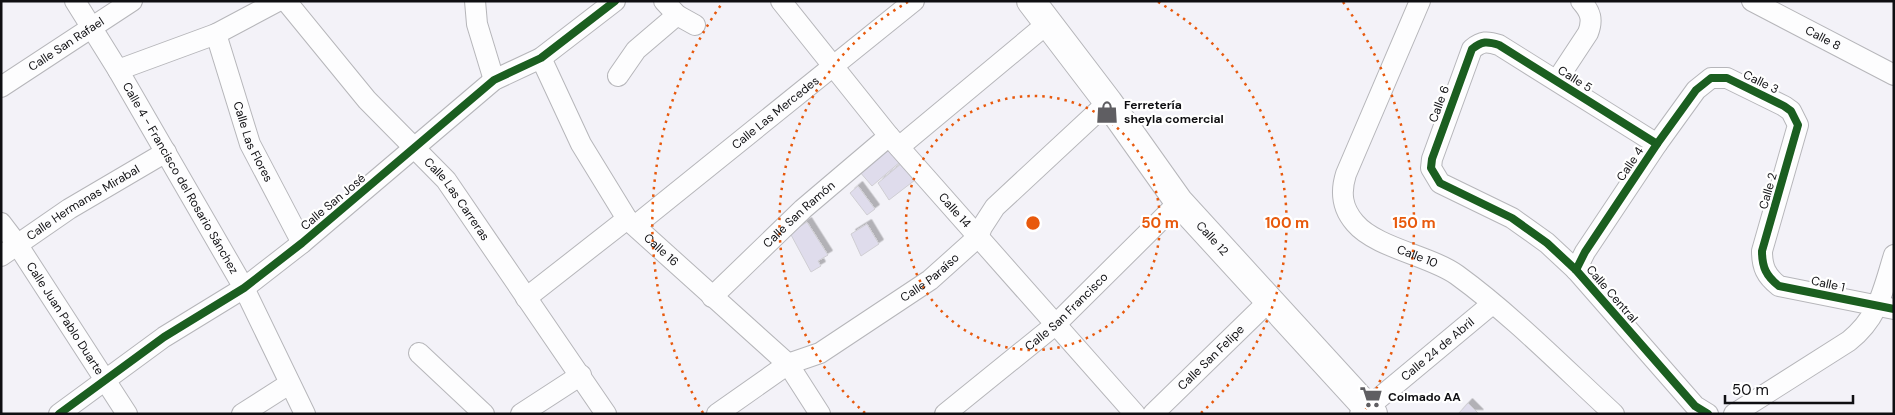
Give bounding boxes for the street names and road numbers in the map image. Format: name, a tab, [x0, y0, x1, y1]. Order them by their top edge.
street label: Calle San Rafael	[25, 13, 107, 75]
street label: Calle 8	[1802, 22, 1843, 54]
street label: Calle 5	[1555, 62, 1595, 96]
street label: Calle 3	[1741, 67, 1781, 97]
street label: Calle Las Mercedes	[728, 73, 822, 153]
street label: Calle 4 - Francisco del Rosario Sánchez	[119, 79, 242, 277]
street label: Calle 6	[1425, 83, 1453, 125]
street label: Calle Las Flores	[229, 99, 277, 185]
street label: Calle 4	[1613, 144, 1647, 184]
street label: Calle Las Carreras	[420, 154, 493, 244]
street label: Calle Hermanas Mirabal	[23, 161, 143, 244]
street label: Calle San José	[297, 170, 369, 234]
street label: Calle 2	[1755, 171, 1781, 211]
street label: Calle San Ramón	[760, 177, 838, 251]
street label: Calle 14	[935, 189, 974, 231]
street label: Calle 12	[1193, 218, 1232, 259]
street label: Calle 16	[640, 230, 682, 270]
street label: Calle 10	[1395, 241, 1440, 271]
street label: Calle Paraíso	[897, 250, 963, 305]
street label: Calle Juan Pablo Duarte	[23, 259, 108, 378]
street label: Calle Central	[1583, 262, 1641, 326]
street label: Calle San Francisco	[1022, 269, 1111, 354]
street label: Calle 1	[1810, 273, 1846, 295]
street label: Calle 24 de Abril	[1398, 314, 1478, 385]
street label: Calle San Felipe	[1174, 321, 1248, 394]

